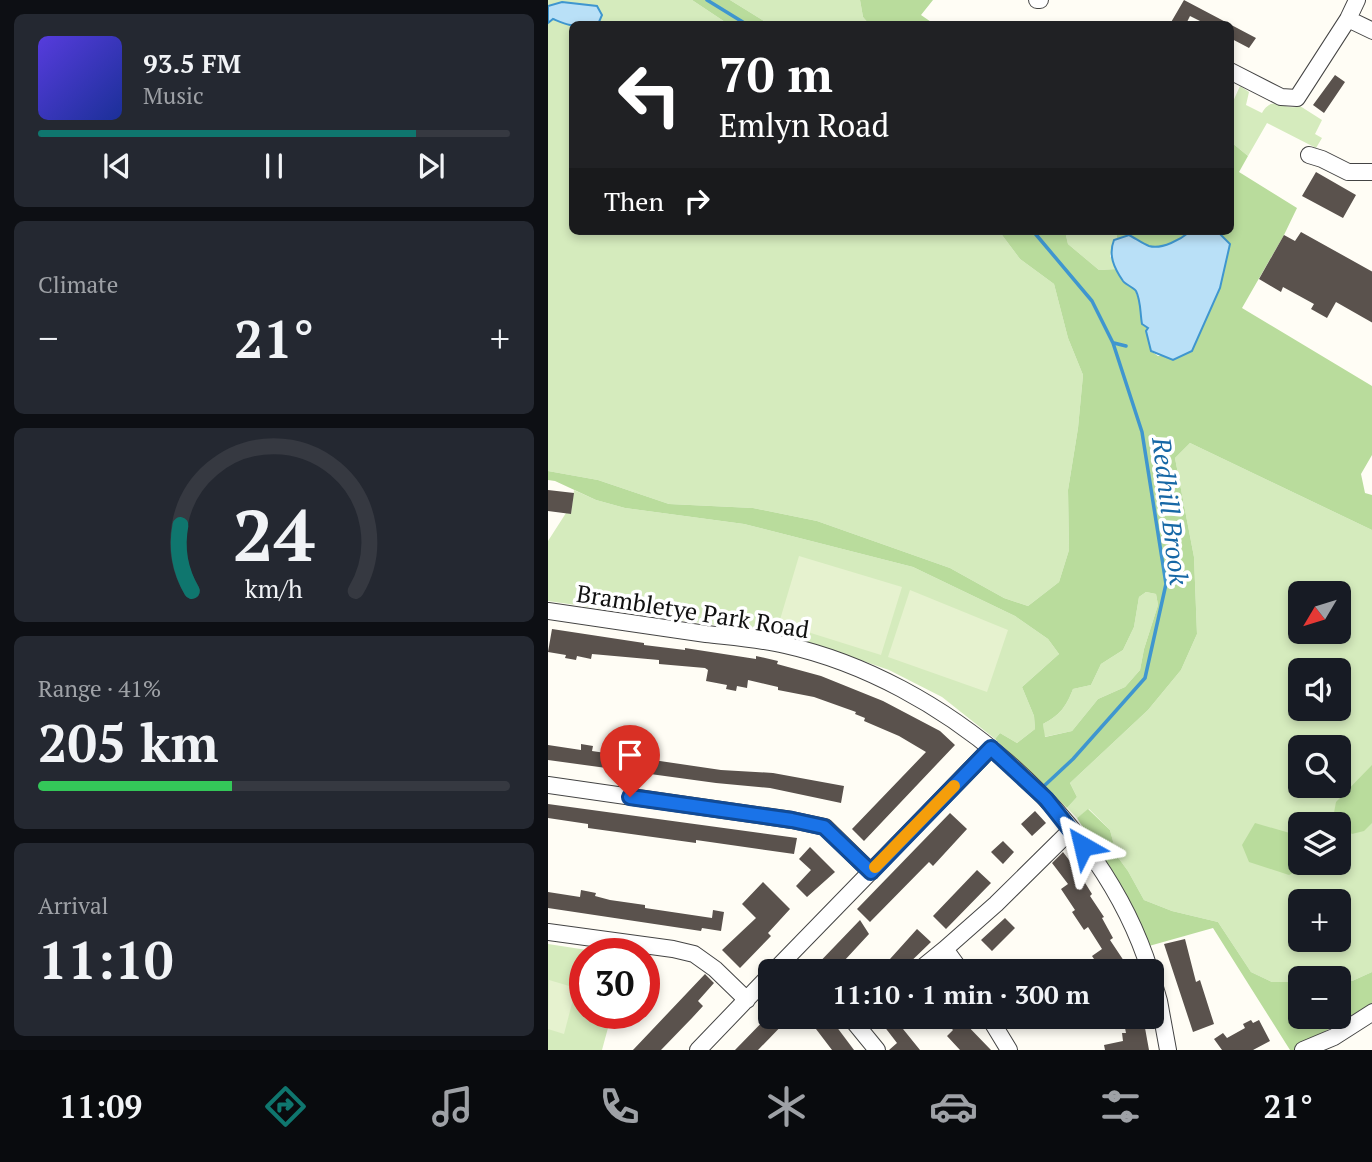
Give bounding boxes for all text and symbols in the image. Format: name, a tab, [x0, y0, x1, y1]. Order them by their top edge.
text: 70 m	[719, 41, 833, 106]
text: 93.5 FM	[143, 46, 241, 80]
icon: left	[604, 49, 695, 140]
text: Music	[143, 80, 204, 111]
text: Emlyn Road	[719, 104, 889, 146]
icon: previous	[98, 147, 136, 185]
icon: pause	[255, 147, 293, 185]
icon: next	[412, 147, 450, 185]
icon: right	[678, 182, 716, 220]
text: Then	[604, 184, 664, 218]
text: Climate	[38, 269, 118, 300]
text: 21°	[234, 304, 314, 373]
text: −	[38, 313, 58, 363]
text: +	[490, 313, 510, 363]
water label: Redhill Brook	[1145, 434, 1197, 587]
text: 24	[233, 485, 315, 582]
text: km/h	[245, 572, 303, 605]
street label: Brambletye Park Road	[574, 577, 812, 645]
north arrow	[1288, 581, 1351, 644]
map controls	[1288, 581, 1351, 1029]
button: sound	[1288, 658, 1351, 721]
text: Range · 41%	[38, 673, 161, 704]
text: 205 km	[38, 708, 219, 777]
pin	[600, 725, 660, 797]
button: search	[1288, 735, 1351, 798]
icon: arrive	[611, 736, 649, 774]
position arrow	[1046, 809, 1120, 883]
button: layers	[1288, 812, 1351, 875]
button: +	[1288, 889, 1351, 952]
text: Arrival	[38, 890, 109, 921]
text: 11:10	[38, 925, 173, 994]
speed limit sign: 30	[569, 938, 660, 1029]
button: −	[1288, 966, 1351, 1029]
text: 11:10 · 1 min · 300 m	[832, 977, 1090, 1011]
icon: directions	[261, 1082, 310, 1131]
icon: music	[428, 1082, 477, 1131]
icon: phone	[595, 1082, 644, 1131]
icon: climate	[762, 1082, 811, 1131]
icon: car	[929, 1082, 978, 1131]
icon: filters	[1096, 1082, 1145, 1131]
text: 11:09	[59, 1085, 142, 1127]
text: 21°	[1263, 1085, 1313, 1127]

